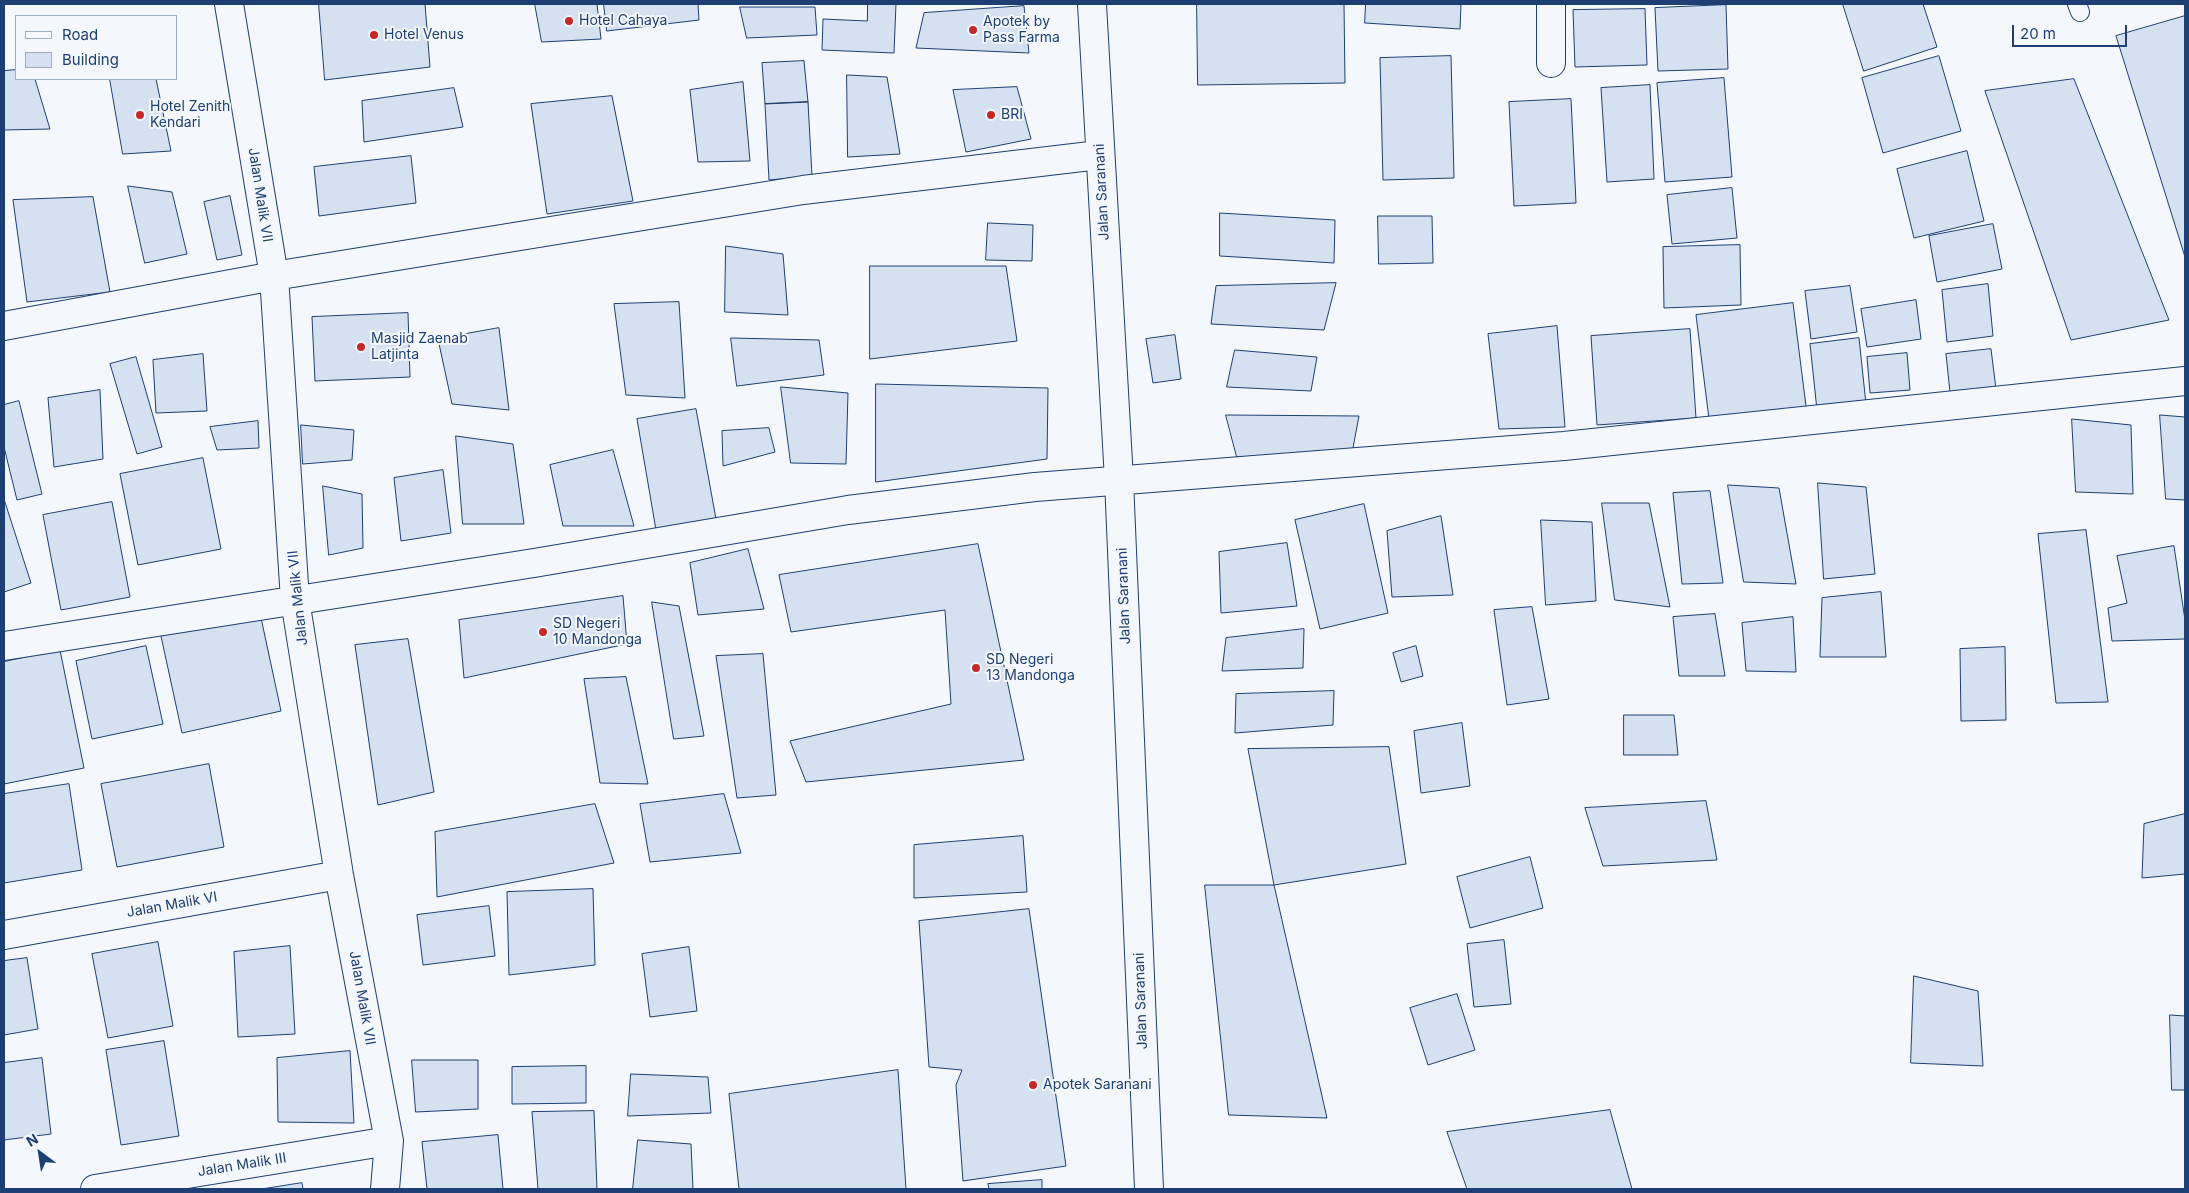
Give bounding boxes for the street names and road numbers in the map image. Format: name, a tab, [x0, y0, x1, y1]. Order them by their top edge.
street label: Jalan Saranani	[1091, 143, 1113, 241]
street label: Jalan Malik VII	[244, 147, 276, 243]
street label: Jalan Saranani	[1114, 547, 1134, 645]
street label: Jalan Malik VII	[285, 550, 311, 646]
street label: Jalan Malik VI	[125, 889, 219, 921]
street label: Jalan Malik VII	[345, 950, 379, 1046]
street label: Jalan Saranani	[1131, 952, 1151, 1050]
street label: Jalan Malik III	[196, 1150, 288, 1180]

